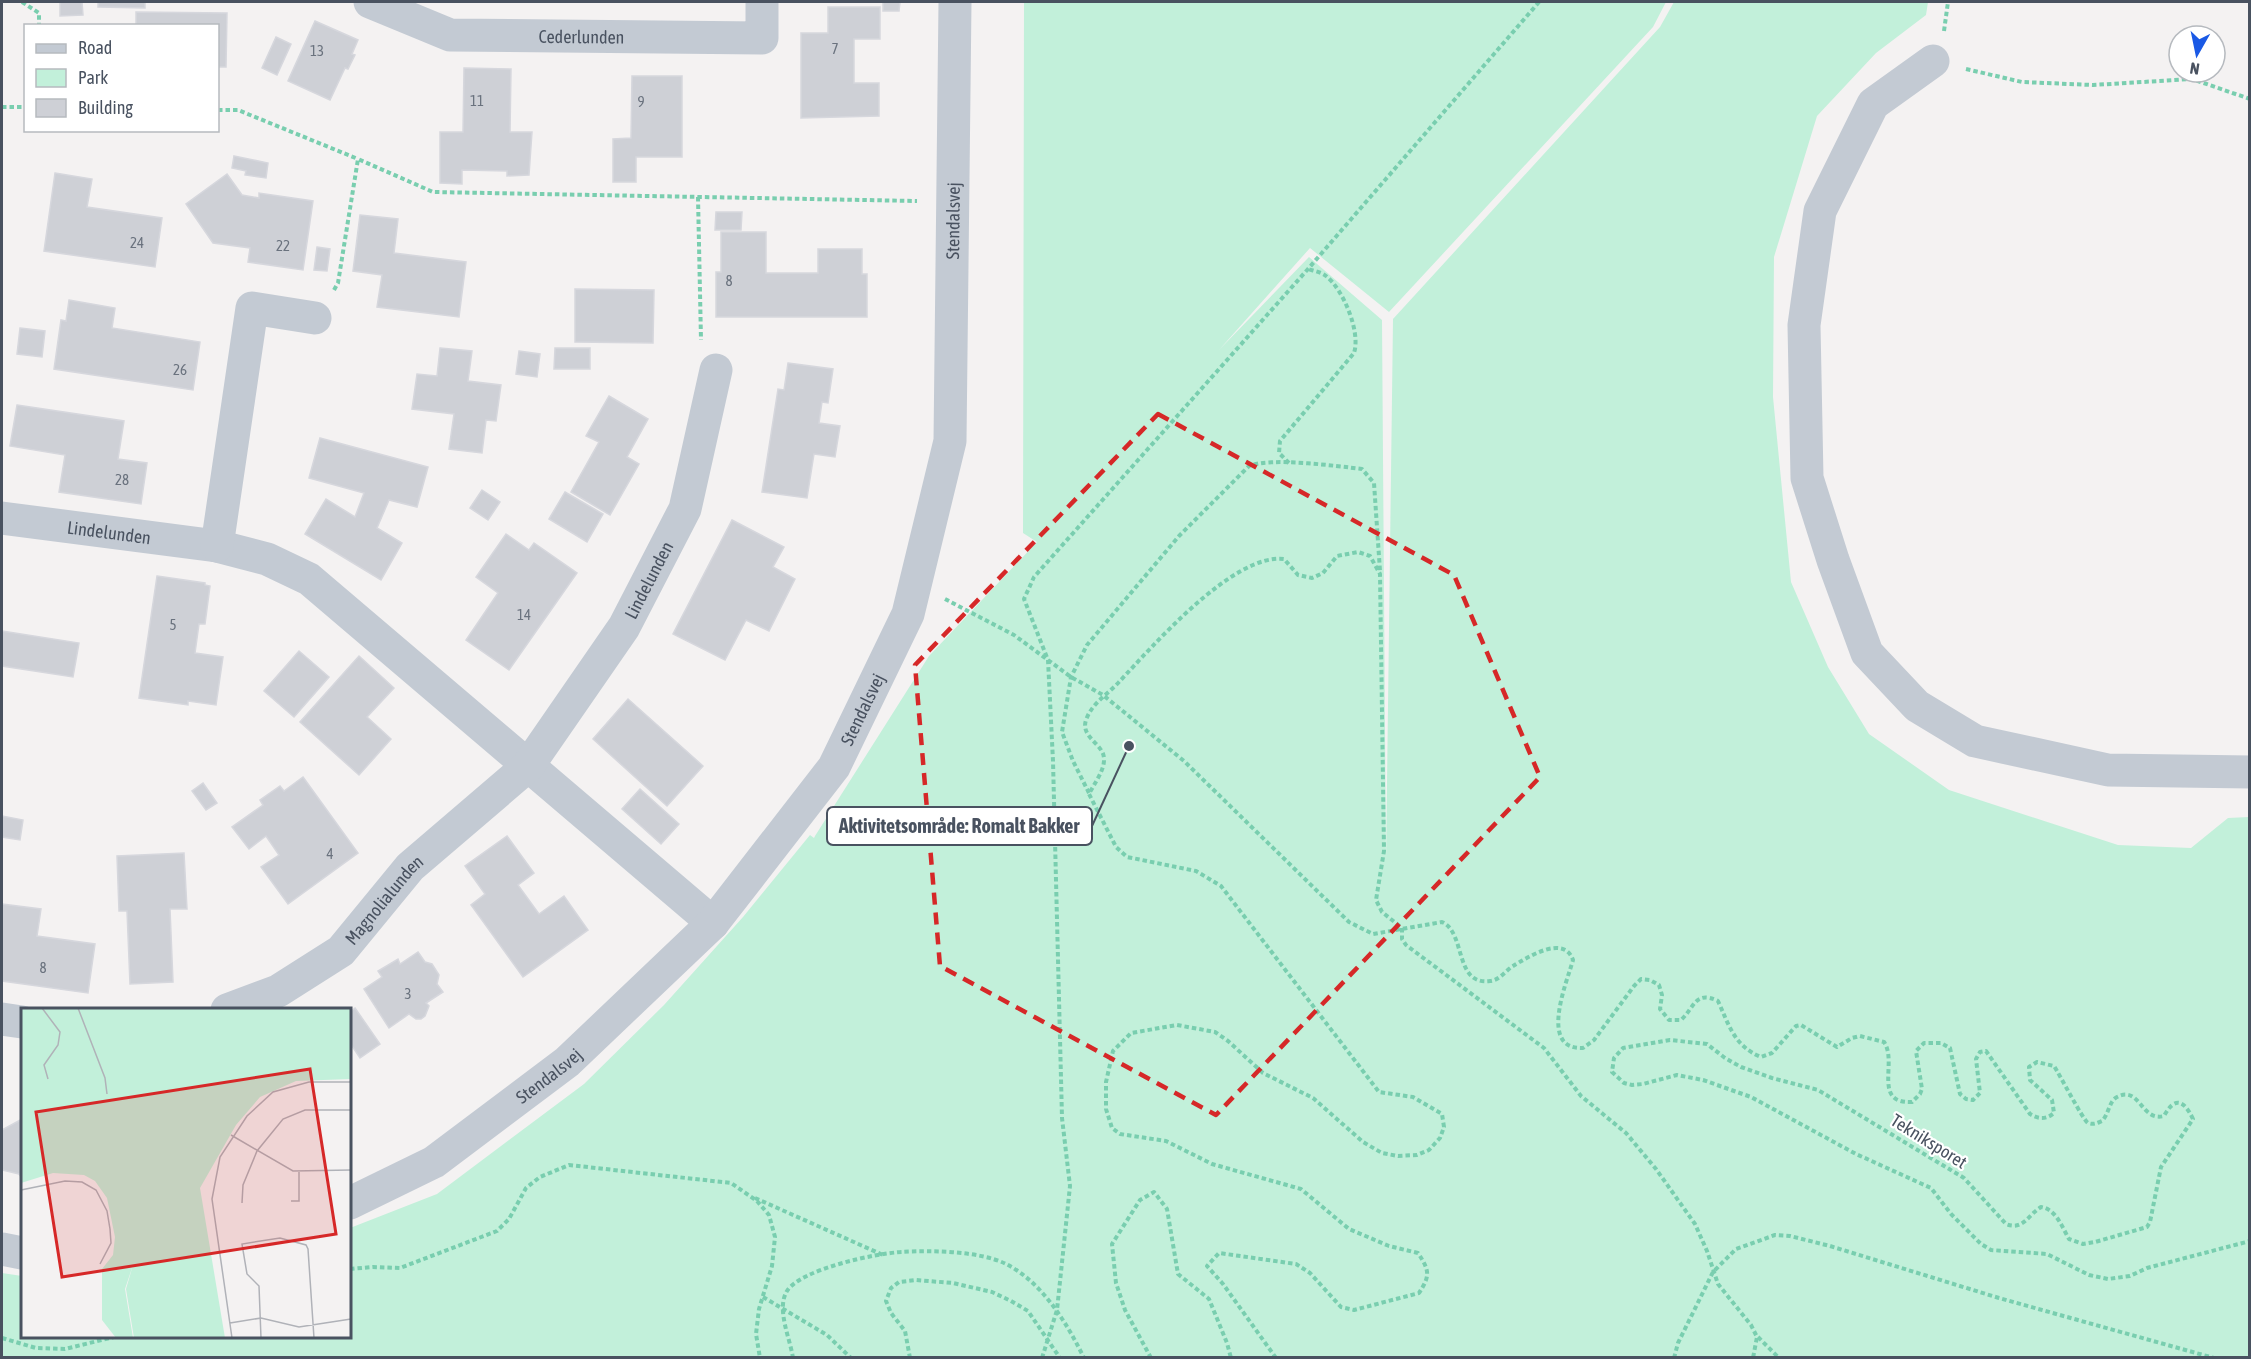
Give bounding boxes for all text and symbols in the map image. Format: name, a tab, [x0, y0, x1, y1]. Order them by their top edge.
legend	[24, 24, 219, 132]
north arrow	[2167, 24, 2227, 84]
street label: Cederlunden	[538, 25, 625, 47]
text: Road	[78, 37, 112, 58]
house number: 7	[831, 40, 839, 57]
house number: 13	[310, 42, 324, 59]
text: N	[2189, 59, 2201, 78]
text: Park	[78, 67, 108, 88]
house number: 11	[470, 92, 484, 109]
house number: 9	[637, 93, 645, 110]
text: Building	[78, 97, 133, 118]
street label: Stendalsvej	[942, 182, 963, 260]
house number: 24	[130, 234, 144, 251]
house number: 22	[276, 237, 290, 254]
house number: 8	[725, 272, 733, 289]
house number: 26	[173, 361, 187, 378]
house number: 28	[115, 471, 129, 488]
street label: Lindelunden	[66, 516, 152, 548]
street label: Lindelunden	[620, 538, 677, 622]
house number: 14	[517, 606, 531, 623]
house number: 5	[169, 616, 177, 633]
street label: Stendalsvej	[836, 670, 888, 749]
callout: Aktivitetsområde: Romalt Bakker	[827, 807, 1092, 845]
text: Aktivitetsområde: Romalt Bakker	[838, 814, 1080, 837]
house number: 4	[326, 845, 334, 862]
street label: Magnolialunden	[340, 850, 427, 949]
house number: 8	[39, 959, 47, 976]
house number: 3	[404, 985, 412, 1002]
inset map	[21, 1008, 351, 1338]
street label: Stendalsvej	[512, 1044, 586, 1107]
street label: Tekniksporet	[1887, 1109, 1971, 1173]

